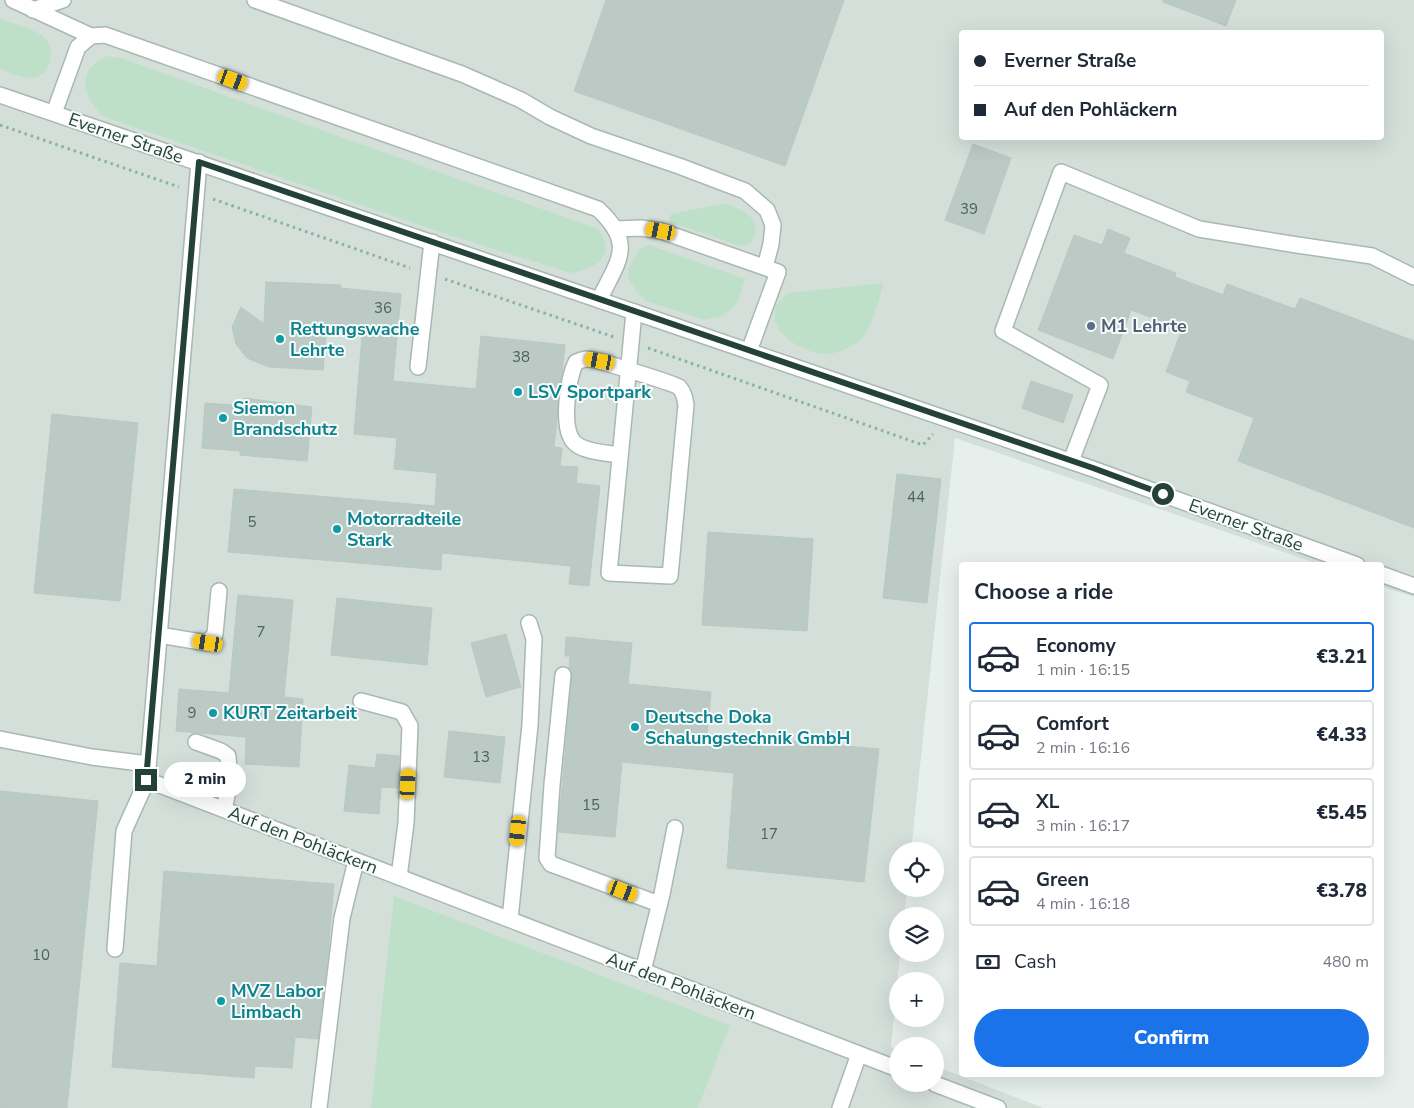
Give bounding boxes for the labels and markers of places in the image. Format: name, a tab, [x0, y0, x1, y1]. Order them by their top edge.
place label: M1 Lehrte	[1101, 314, 1187, 338]
place label: Rettungswache Lehrte	[290, 317, 420, 362]
marker: M1 Lehrte	[1085, 320, 1097, 332]
marker: Rettungswache Lehrte	[274, 333, 286, 345]
place label: LSV Sportpark	[528, 380, 651, 404]
marker: LSV Sportpark	[512, 386, 524, 398]
place label: Siemon Brandschutz	[233, 396, 338, 441]
marker: Siemon Brandschutz	[217, 412, 229, 424]
place label: Motorradteile Stark	[347, 507, 462, 552]
marker: Motorradteile Stark	[331, 523, 343, 535]
place label: KURT Zeitarbeit	[223, 701, 357, 725]
place label: Deutsche Doka Schalungstechnik GmbH	[645, 705, 850, 750]
marker: KURT Zeitarbeit	[207, 707, 219, 719]
marker: Deutsche Doka Schalungstechnik GmbH	[629, 721, 641, 733]
place label: MVZ Labor Limbach	[231, 979, 323, 1024]
marker: MVZ Labor Limbach	[215, 995, 227, 1007]

